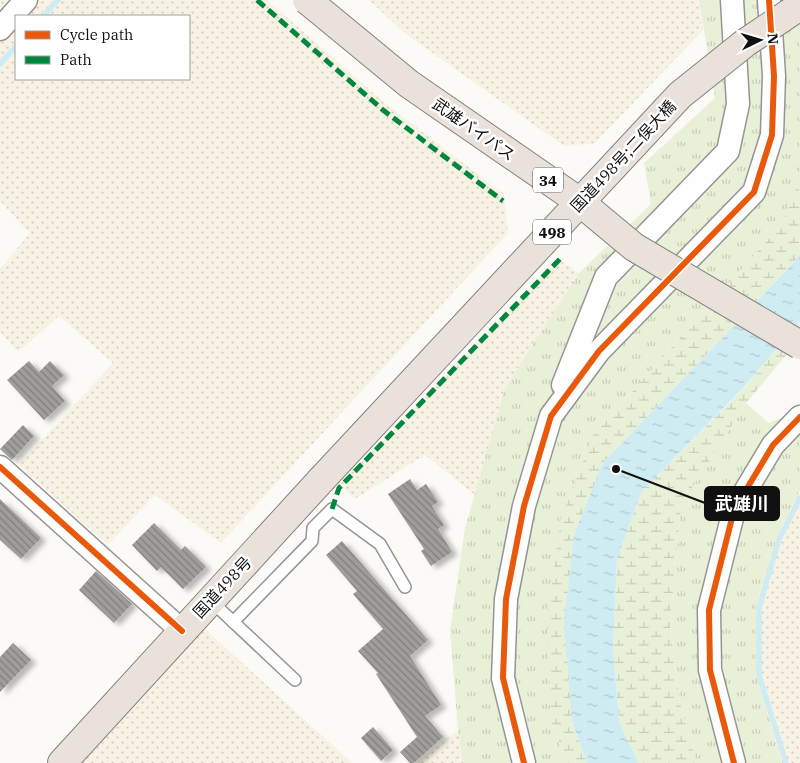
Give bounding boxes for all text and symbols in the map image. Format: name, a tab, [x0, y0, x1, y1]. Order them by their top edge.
legend	[15, 15, 190, 80]
north arrow	[735, 15, 785, 65]
text: Cycle path	[60, 25, 133, 44]
text: N	[764, 33, 782, 45]
text: Path	[60, 50, 92, 69]
street label: 武雄バイパス	[429, 93, 519, 165]
street label: 国道498号;二俣大橋	[566, 96, 680, 216]
road number: 34	[533, 168, 563, 192]
road number: 498	[533, 220, 571, 244]
callout: 武雄川	[705, 487, 779, 520]
text: 武雄川	[715, 492, 769, 515]
street label: 国道498号	[188, 552, 256, 622]

